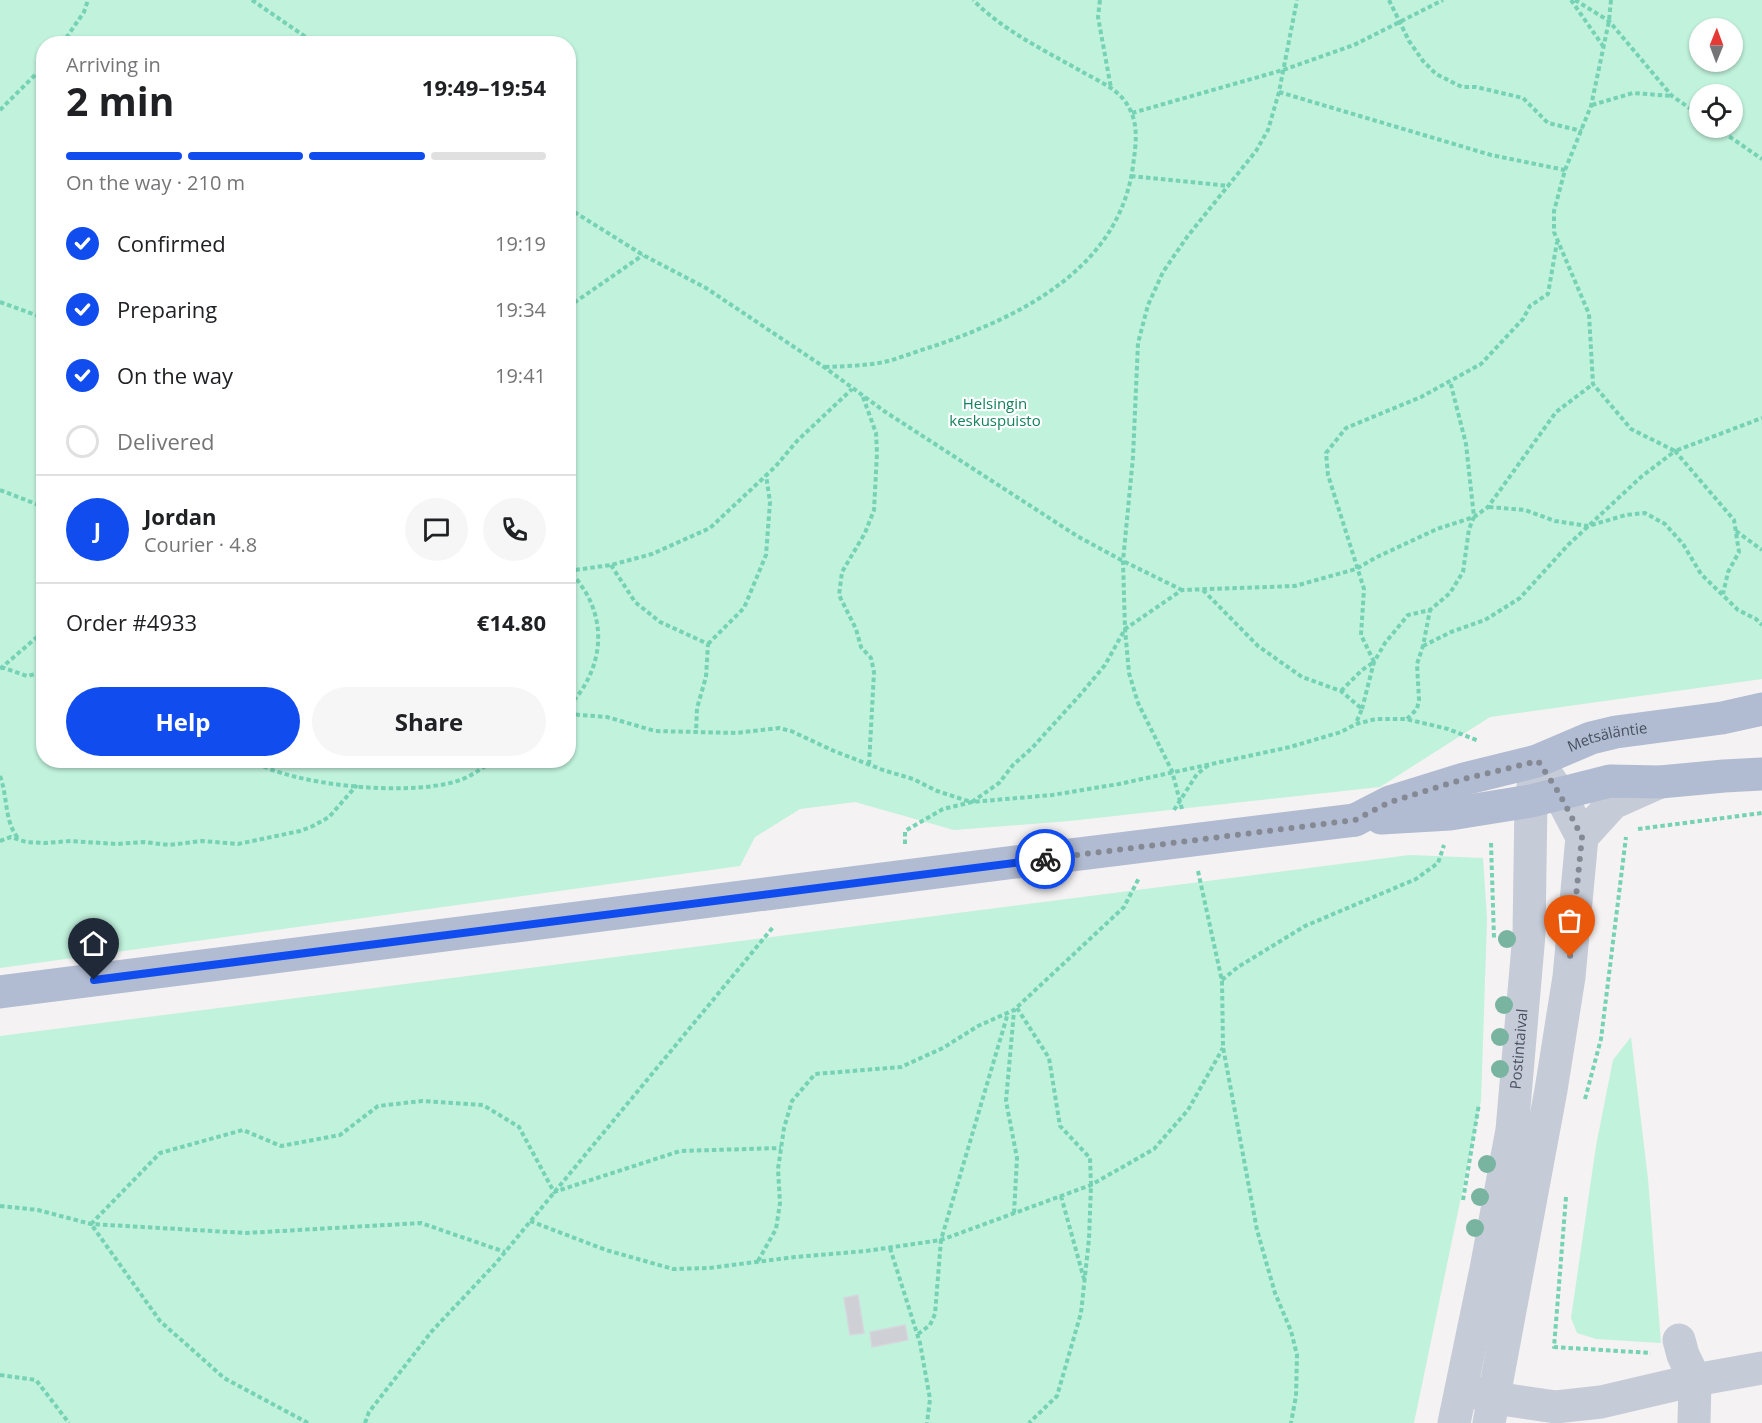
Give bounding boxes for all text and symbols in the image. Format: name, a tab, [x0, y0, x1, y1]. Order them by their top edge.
north arrow	[1689, 18, 1743, 72]
map controls	[1689, 18, 1743, 138]
text: Arriving in	[66, 51, 161, 78]
text: 19:49–19:54	[422, 72, 546, 102]
text: 2 min	[66, 74, 174, 127]
button: locate	[1689, 84, 1743, 138]
text: On the way · 210 m	[66, 169, 245, 196]
icon: check	[66, 227, 99, 260]
text: Confirmed	[117, 228, 226, 258]
text: 19:19	[495, 230, 546, 257]
icon: check	[66, 293, 99, 326]
text: Preparing	[117, 294, 217, 324]
text: 19:34	[495, 296, 546, 323]
icon: check	[66, 359, 99, 392]
text: On the way	[117, 360, 233, 390]
text: 19:41	[495, 362, 546, 389]
park label: Helsingin keskuspuisto	[949, 393, 1041, 430]
text: Delivered	[117, 426, 215, 456]
button: chat	[405, 498, 468, 561]
button: phone	[483, 498, 546, 561]
text: Jordan	[144, 501, 217, 531]
text: J	[94, 514, 101, 544]
text: Courier · 4.8	[144, 531, 257, 558]
text: Order #4933	[66, 607, 197, 637]
text: €14.80	[477, 607, 546, 637]
button: Help	[66, 687, 300, 756]
button: Share	[312, 687, 546, 756]
street label: Metsäläntie	[1564, 717, 1648, 756]
courier	[1015, 829, 1075, 889]
icon: bike	[1029, 843, 1062, 876]
pin	[1544, 895, 1595, 957]
icon: bag	[1553, 904, 1586, 937]
pin	[68, 918, 119, 980]
icon: home	[77, 927, 110, 960]
street label: Postintaival	[1505, 1008, 1531, 1090]

